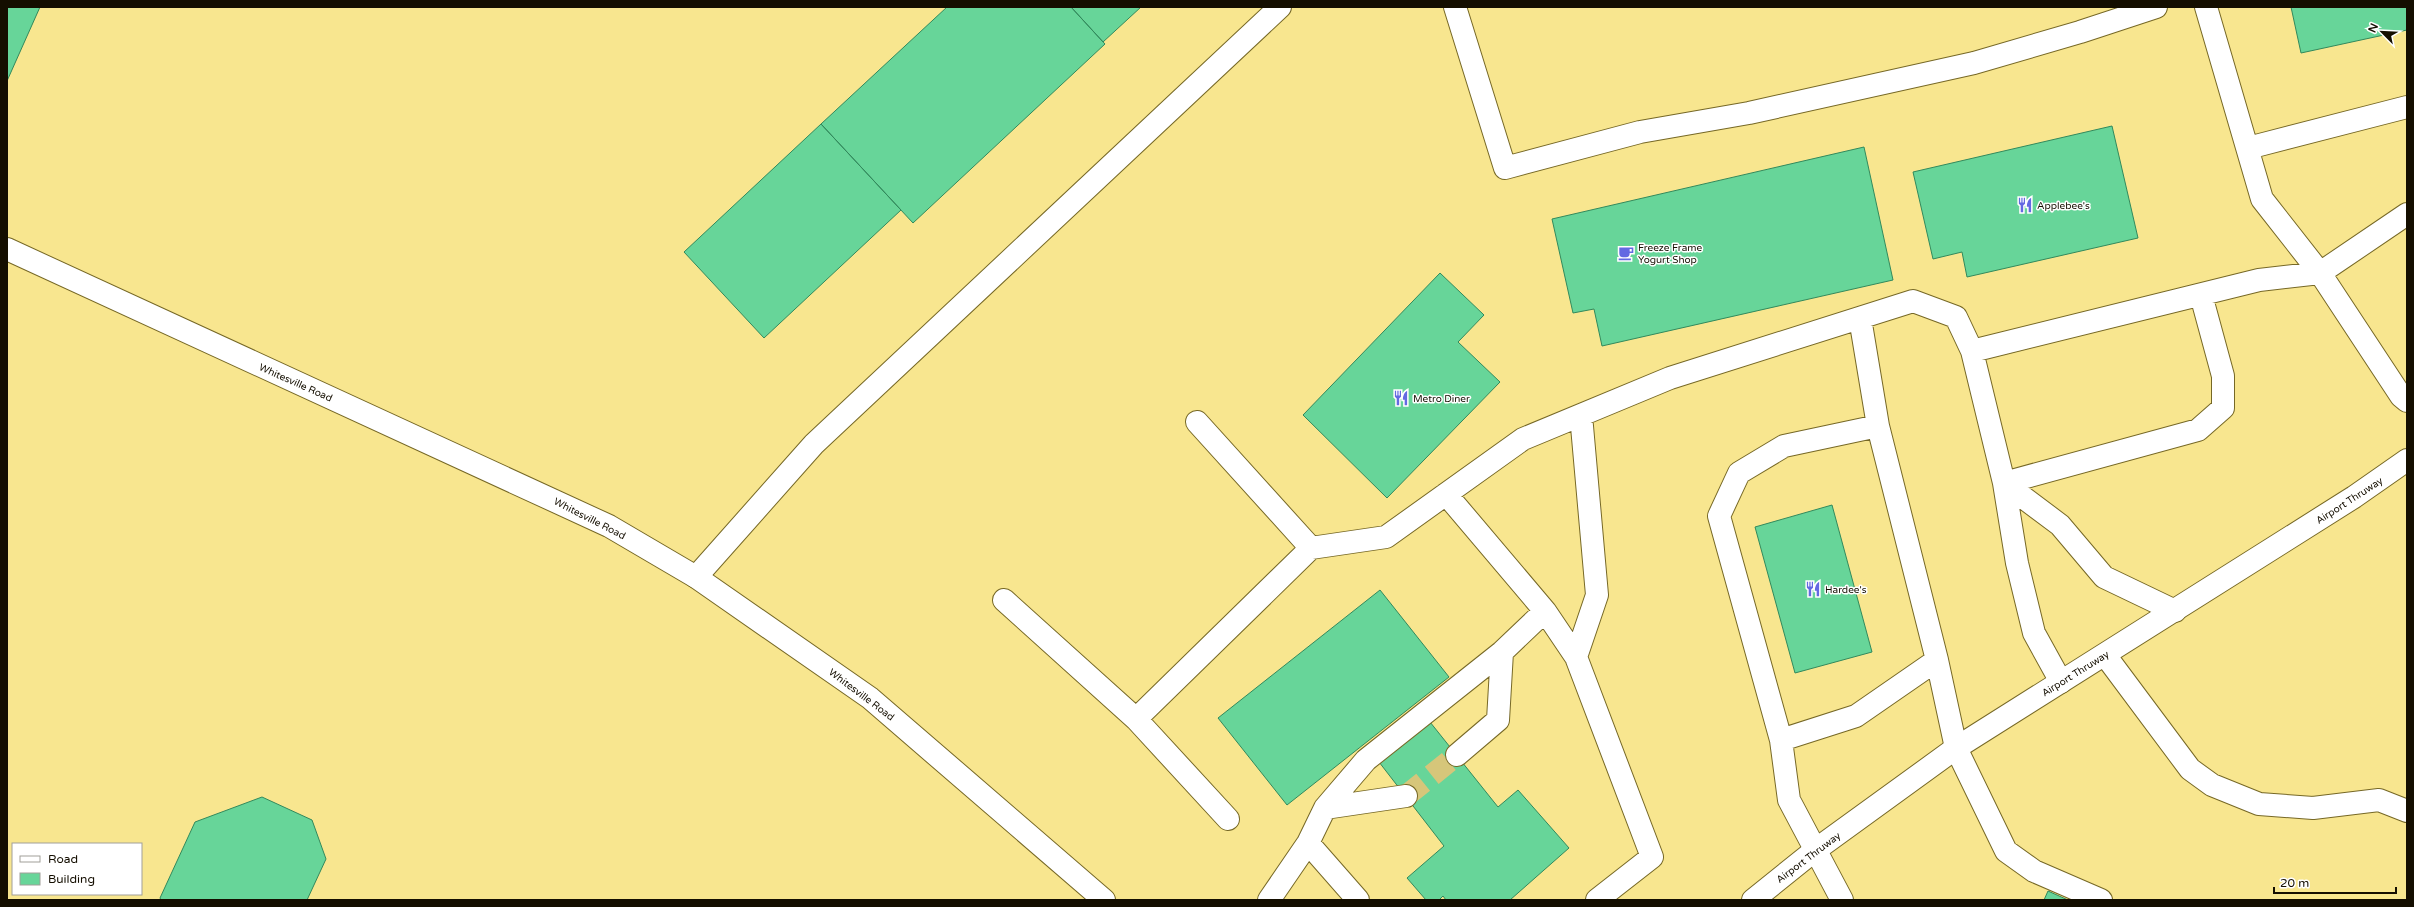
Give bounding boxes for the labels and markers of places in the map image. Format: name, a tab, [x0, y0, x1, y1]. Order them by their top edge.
restaurant icon: Applebee's	[2016, 196, 2034, 214]
place label: Applebee's	[2037, 200, 2090, 212]
place label: Freeze Frame Yogurt Shop	[1638, 242, 1702, 266]
cafe icon: Freeze Frame Yogurt Shop	[1617, 244, 1635, 262]
restaurant icon: Metro Diner	[1392, 389, 1410, 407]
place label: Metro Diner	[1413, 393, 1470, 405]
restaurant icon: Hardee's	[1804, 580, 1822, 598]
place label: Hardee's	[1825, 584, 1867, 596]

